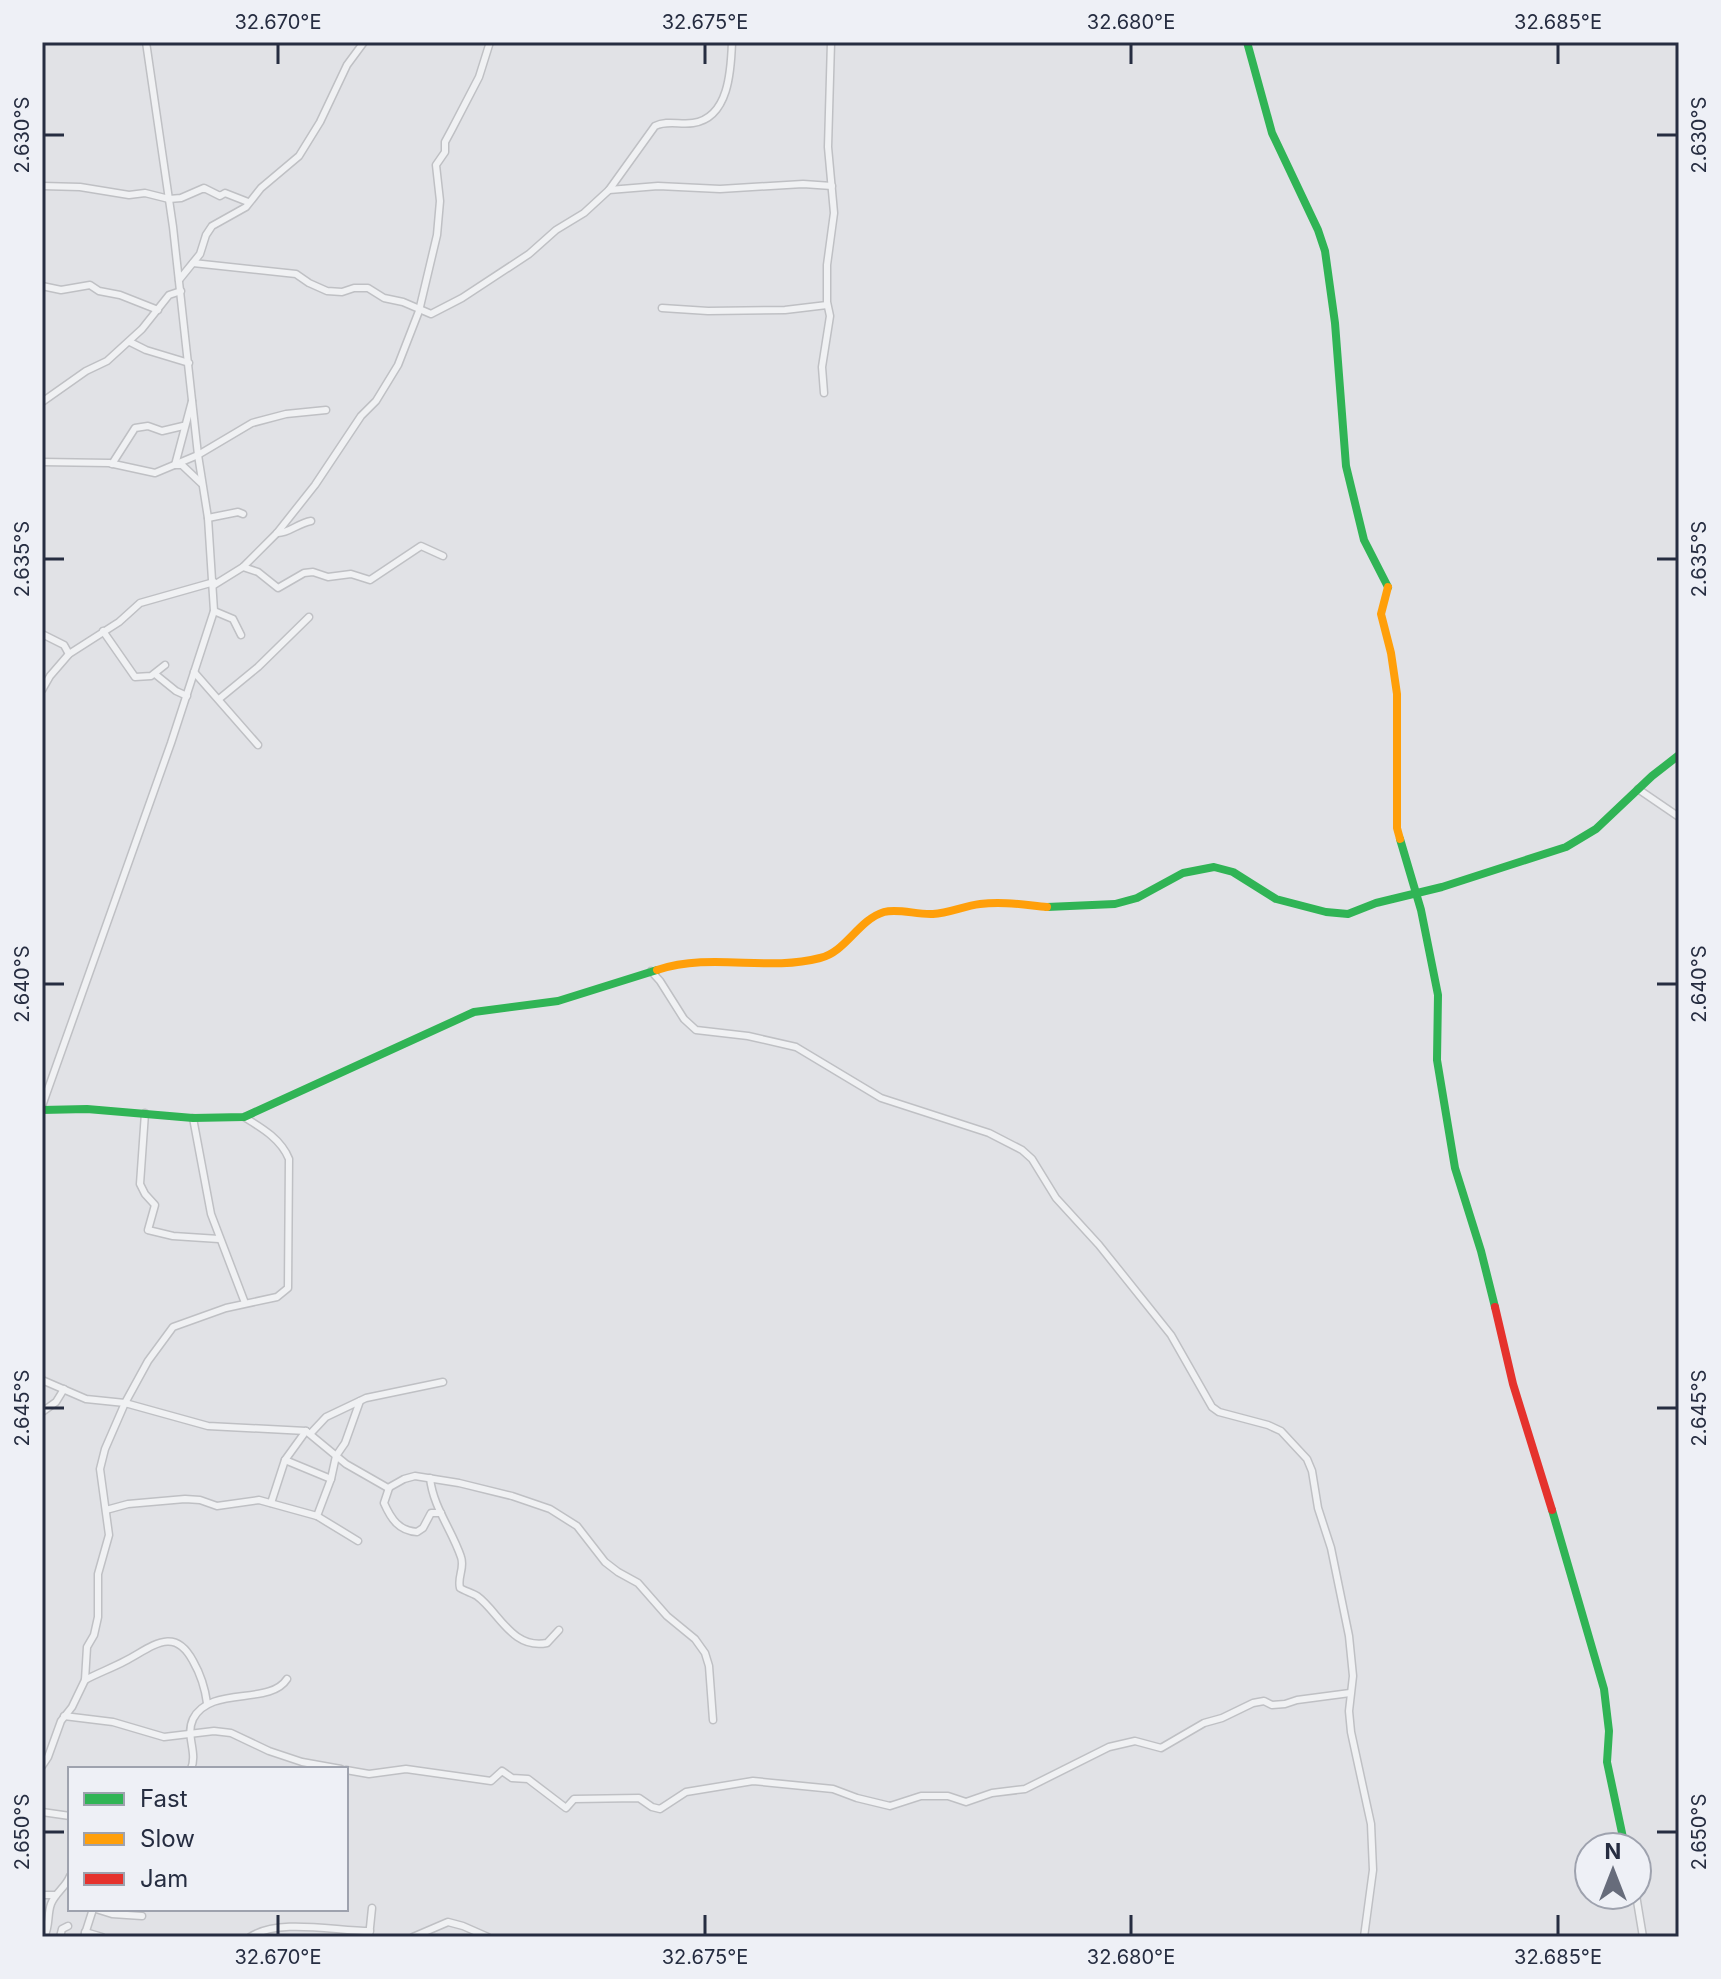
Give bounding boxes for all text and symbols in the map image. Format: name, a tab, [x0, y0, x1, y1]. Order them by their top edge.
text: 32.670°E	[235, 10, 321, 34]
text: 32.675°E	[662, 10, 748, 34]
text: 32.680°E	[1087, 10, 1175, 34]
text: 32.685°E	[1514, 10, 1602, 34]
text: 2.630°S	[10, 97, 34, 173]
text: 2.630°S	[1687, 97, 1711, 173]
text: 2.635°S	[10, 521, 34, 597]
text: 2.635°S	[1687, 521, 1711, 597]
text: 2.640°S	[10, 945, 34, 1023]
text: 2.640°S	[1687, 945, 1711, 1023]
text: 2.645°S	[10, 1370, 34, 1446]
text: 2.645°S	[1687, 1370, 1711, 1446]
legend	[68, 1767, 348, 1911]
text: Fast	[140, 1784, 188, 1813]
text: 2.650°S	[10, 1794, 34, 1870]
text: 2.650°S	[1687, 1794, 1711, 1870]
text: Slow	[140, 1824, 195, 1853]
north arrow	[1573, 1831, 1653, 1911]
text: N	[1605, 1838, 1621, 1864]
text: Jam	[140, 1864, 188, 1893]
text: 32.670°E	[235, 1945, 321, 1969]
text: 32.675°E	[662, 1945, 748, 1969]
text: 32.680°E	[1087, 1945, 1175, 1969]
text: 32.685°E	[1514, 1945, 1602, 1969]

